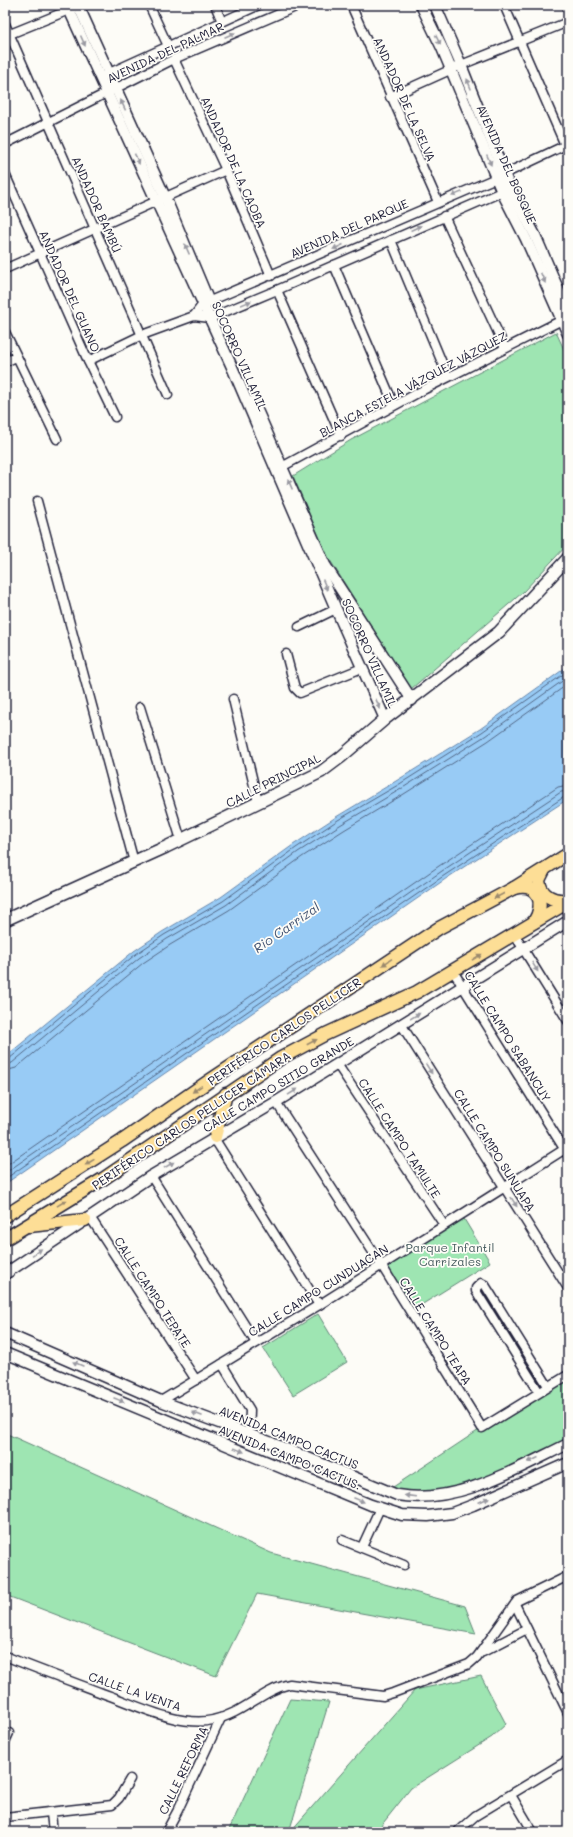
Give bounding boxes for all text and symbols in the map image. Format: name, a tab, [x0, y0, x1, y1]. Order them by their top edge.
street label: AVENIDA DEL PALMAR	[104, 18, 226, 86]
one-way arrow	[225, 31, 237, 37]
street label: ANDADOR DE LA SELVA	[370, 34, 440, 164]
one-way arrow	[435, 34, 441, 46]
one-way arrow	[81, 35, 87, 47]
one-way arrow	[466, 78, 472, 89]
street label: ANDADOR DE LA CAOBA	[198, 94, 270, 230]
one-way arrow	[120, 100, 126, 111]
street label: AVENIDA DEL BOSQUE	[473, 102, 541, 226]
street label: ANDADOR BAMBÚ	[69, 153, 125, 255]
one-way arrow	[134, 153, 140, 165]
one-way arrow	[486, 154, 492, 165]
one-way arrow	[450, 192, 462, 198]
street label: AVENIDA DEL PARQUE	[288, 195, 411, 261]
one-way arrow	[410, 225, 422, 232]
street label: ANDADOR DEL GUANO	[36, 228, 104, 354]
one-way arrow	[184, 243, 190, 255]
one-way arrow	[331, 244, 343, 250]
one-way arrow	[540, 272, 546, 284]
street label: SOCORRO VILLAMIL	[209, 299, 272, 414]
one-way arrow	[240, 300, 251, 306]
street label: BLANCA ESTELA VÁZQUEZ VÁZQUEZ	[316, 328, 510, 440]
one-way arrow	[287, 477, 293, 489]
one-way arrow	[323, 580, 329, 592]
street label: SOCORRO VILLAMIL	[339, 596, 402, 711]
one-way arrow	[375, 698, 381, 710]
street label: CALLE PRINCIPAL	[223, 749, 324, 811]
one-way arrow	[493, 893, 505, 899]
water label: Rio Carrizal	[250, 897, 323, 956]
one-way arrow	[471, 953, 483, 960]
one-way arrow	[381, 959, 393, 966]
one-way arrow	[531, 962, 538, 973]
street label: CALLE CAMPO SABANCUY	[461, 968, 555, 1105]
street label: PERIFÉRICO CARLOS PELLICER	[204, 974, 364, 1088]
one-way arrow	[409, 1012, 421, 1019]
street label: CALLE CAMPO SITIO GRANDE	[200, 1032, 357, 1136]
one-way arrow	[306, 1038, 318, 1045]
street label: PERIFÉRICO CARLOS PELLICER CÁMARA	[89, 1047, 293, 1193]
one-way arrow	[426, 1063, 433, 1075]
street label: CALLE CAMPO TAMULTE	[355, 1075, 445, 1201]
one-way arrow	[192, 1085, 203, 1093]
street label: CALLE CAMPO SUNUAPA	[451, 1086, 539, 1214]
one-way arrow	[287, 1088, 299, 1095]
one-way arrow	[84, 1158, 96, 1165]
one-way arrow	[163, 1162, 175, 1169]
one-way arrow	[510, 1197, 518, 1208]
one-way arrow	[56, 1200, 68, 1207]
street label: CALLE CAMPO TEPATE	[111, 1233, 195, 1351]
park label: Parque Infantil Carrizales	[405, 1239, 495, 1269]
street label: CALLE CAMPO CUNDUACAN	[245, 1240, 391, 1340]
one-way arrow	[32, 1249, 43, 1256]
street label: CALLE CAMPO TEAPA	[396, 1274, 476, 1388]
one-way arrow	[72, 1361, 83, 1367]
one-way arrow	[113, 1397, 124, 1403]
street label: AVENIDA CAMPO CACTUS	[217, 1402, 361, 1472]
one-way arrow	[191, 1411, 203, 1417]
street label: AVENIDA CAMPO CACTUS.	[216, 1421, 364, 1493]
one-way arrow	[233, 1447, 244, 1453]
one-way arrow	[526, 1458, 538, 1464]
one-way arrow	[404, 1493, 416, 1499]
one-way arrow	[353, 1497, 365, 1503]
one-way arrow	[478, 1497, 489, 1503]
street label: CALLE LA VENTA	[86, 1668, 184, 1714]
street label: CALLE REFORMA	[155, 1723, 211, 1817]

